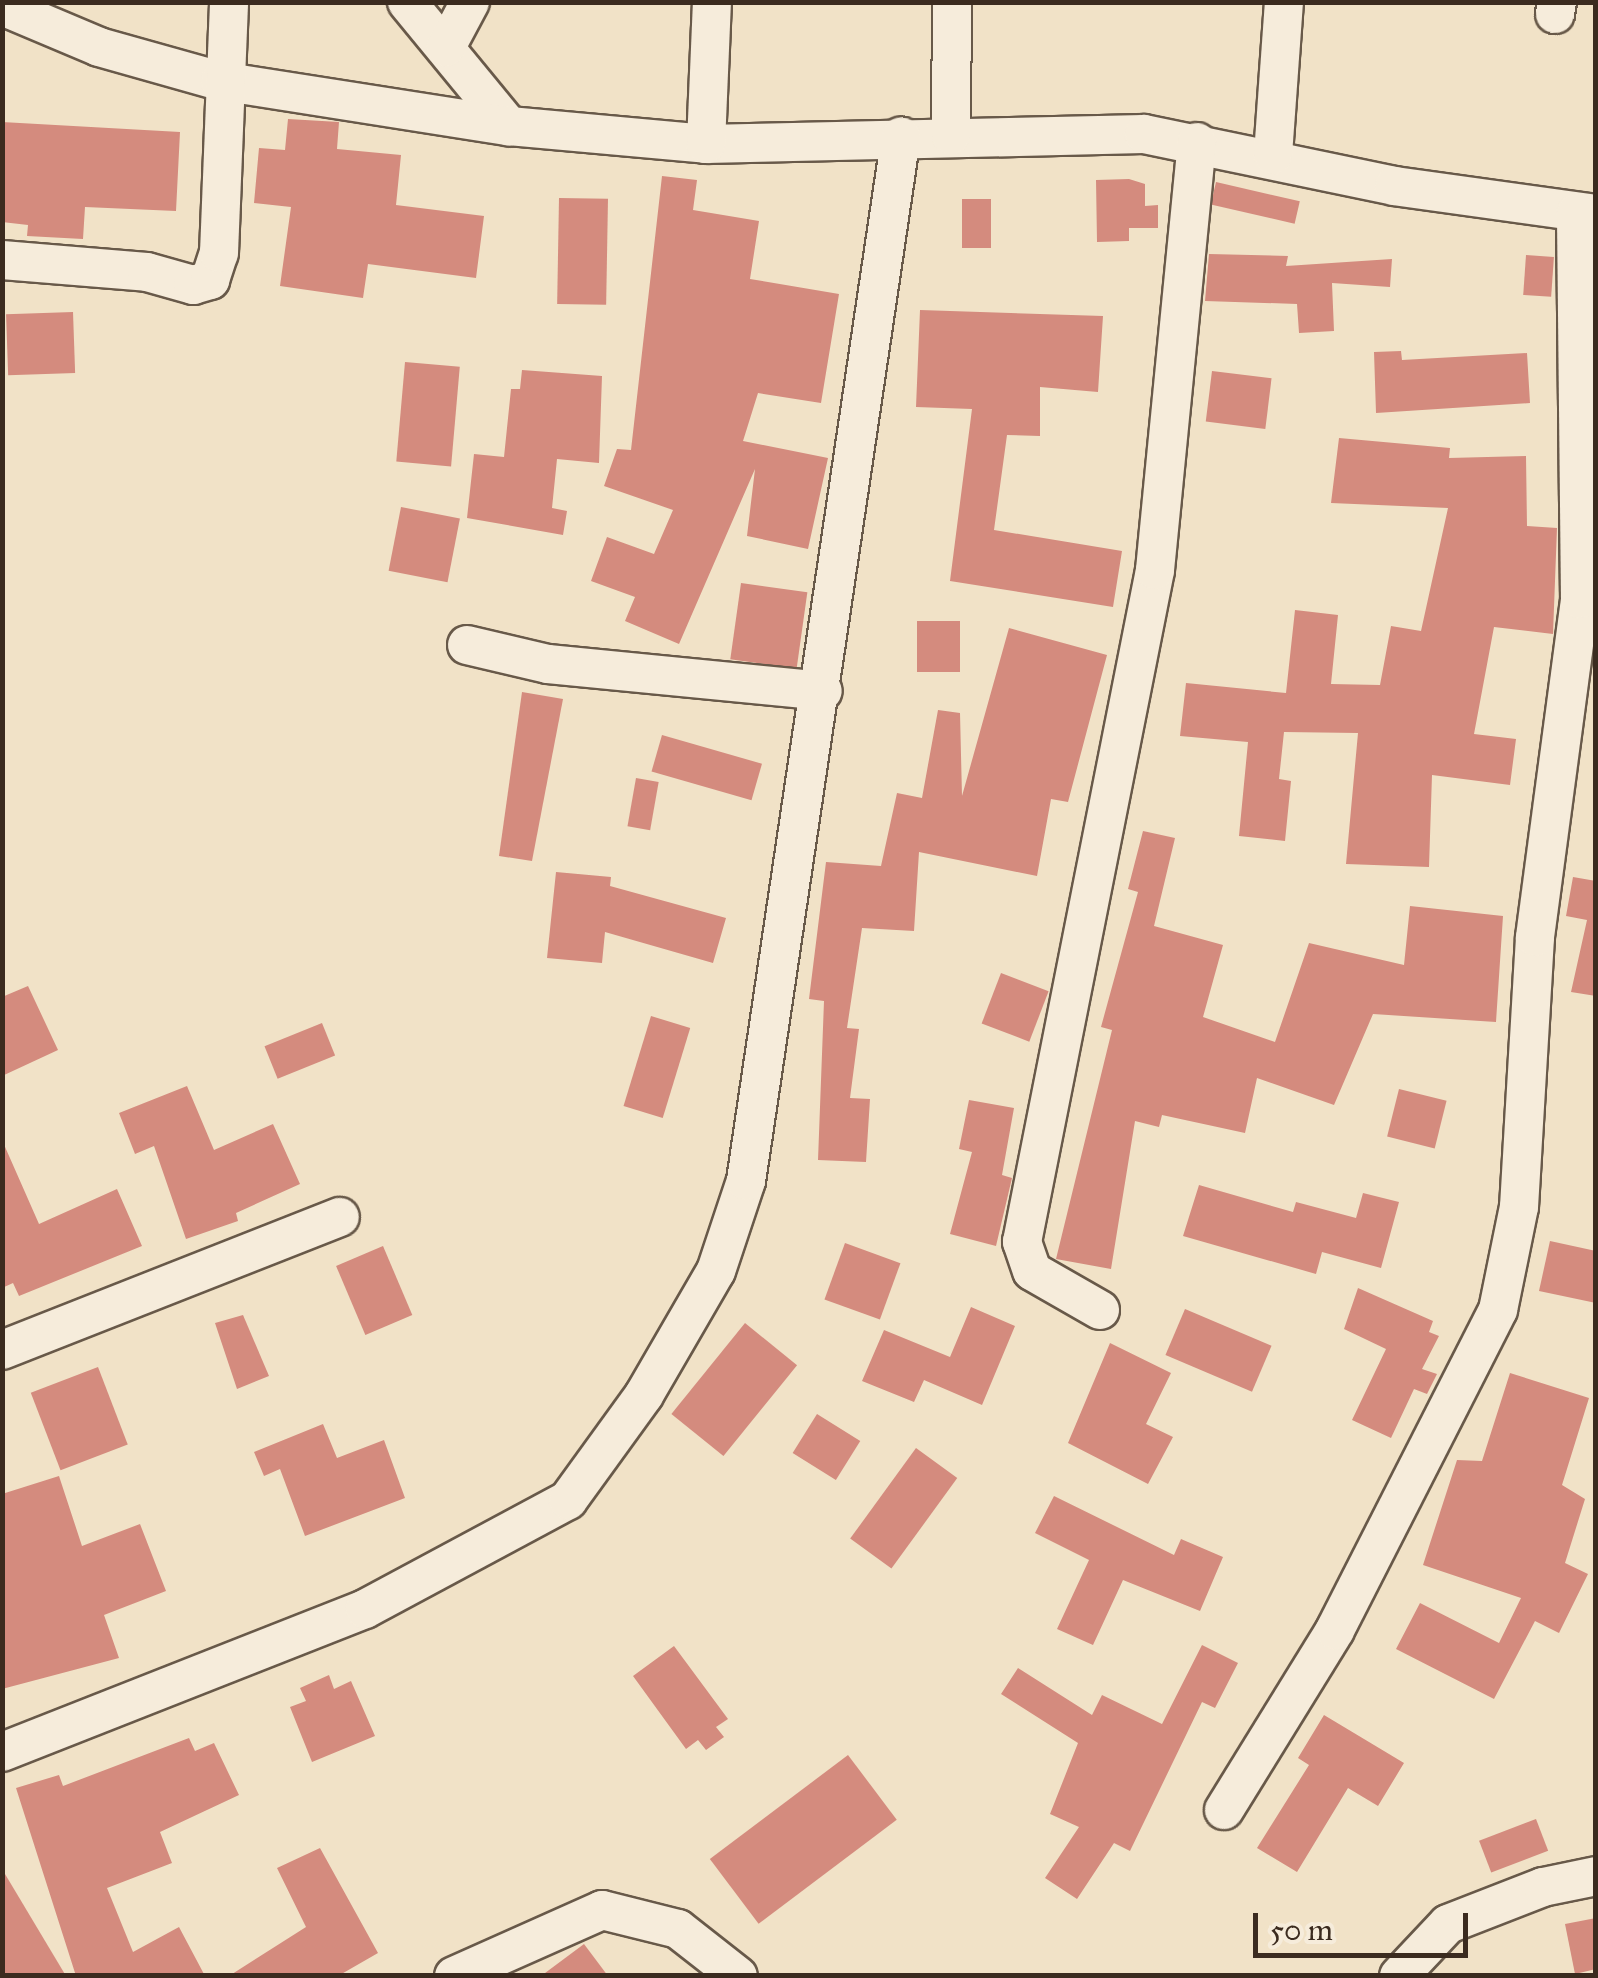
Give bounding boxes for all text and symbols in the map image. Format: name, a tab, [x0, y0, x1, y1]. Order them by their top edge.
scale bar	[1258, 1893, 1473, 1955]
text: 50 m	[1270, 1912, 1333, 1948]

